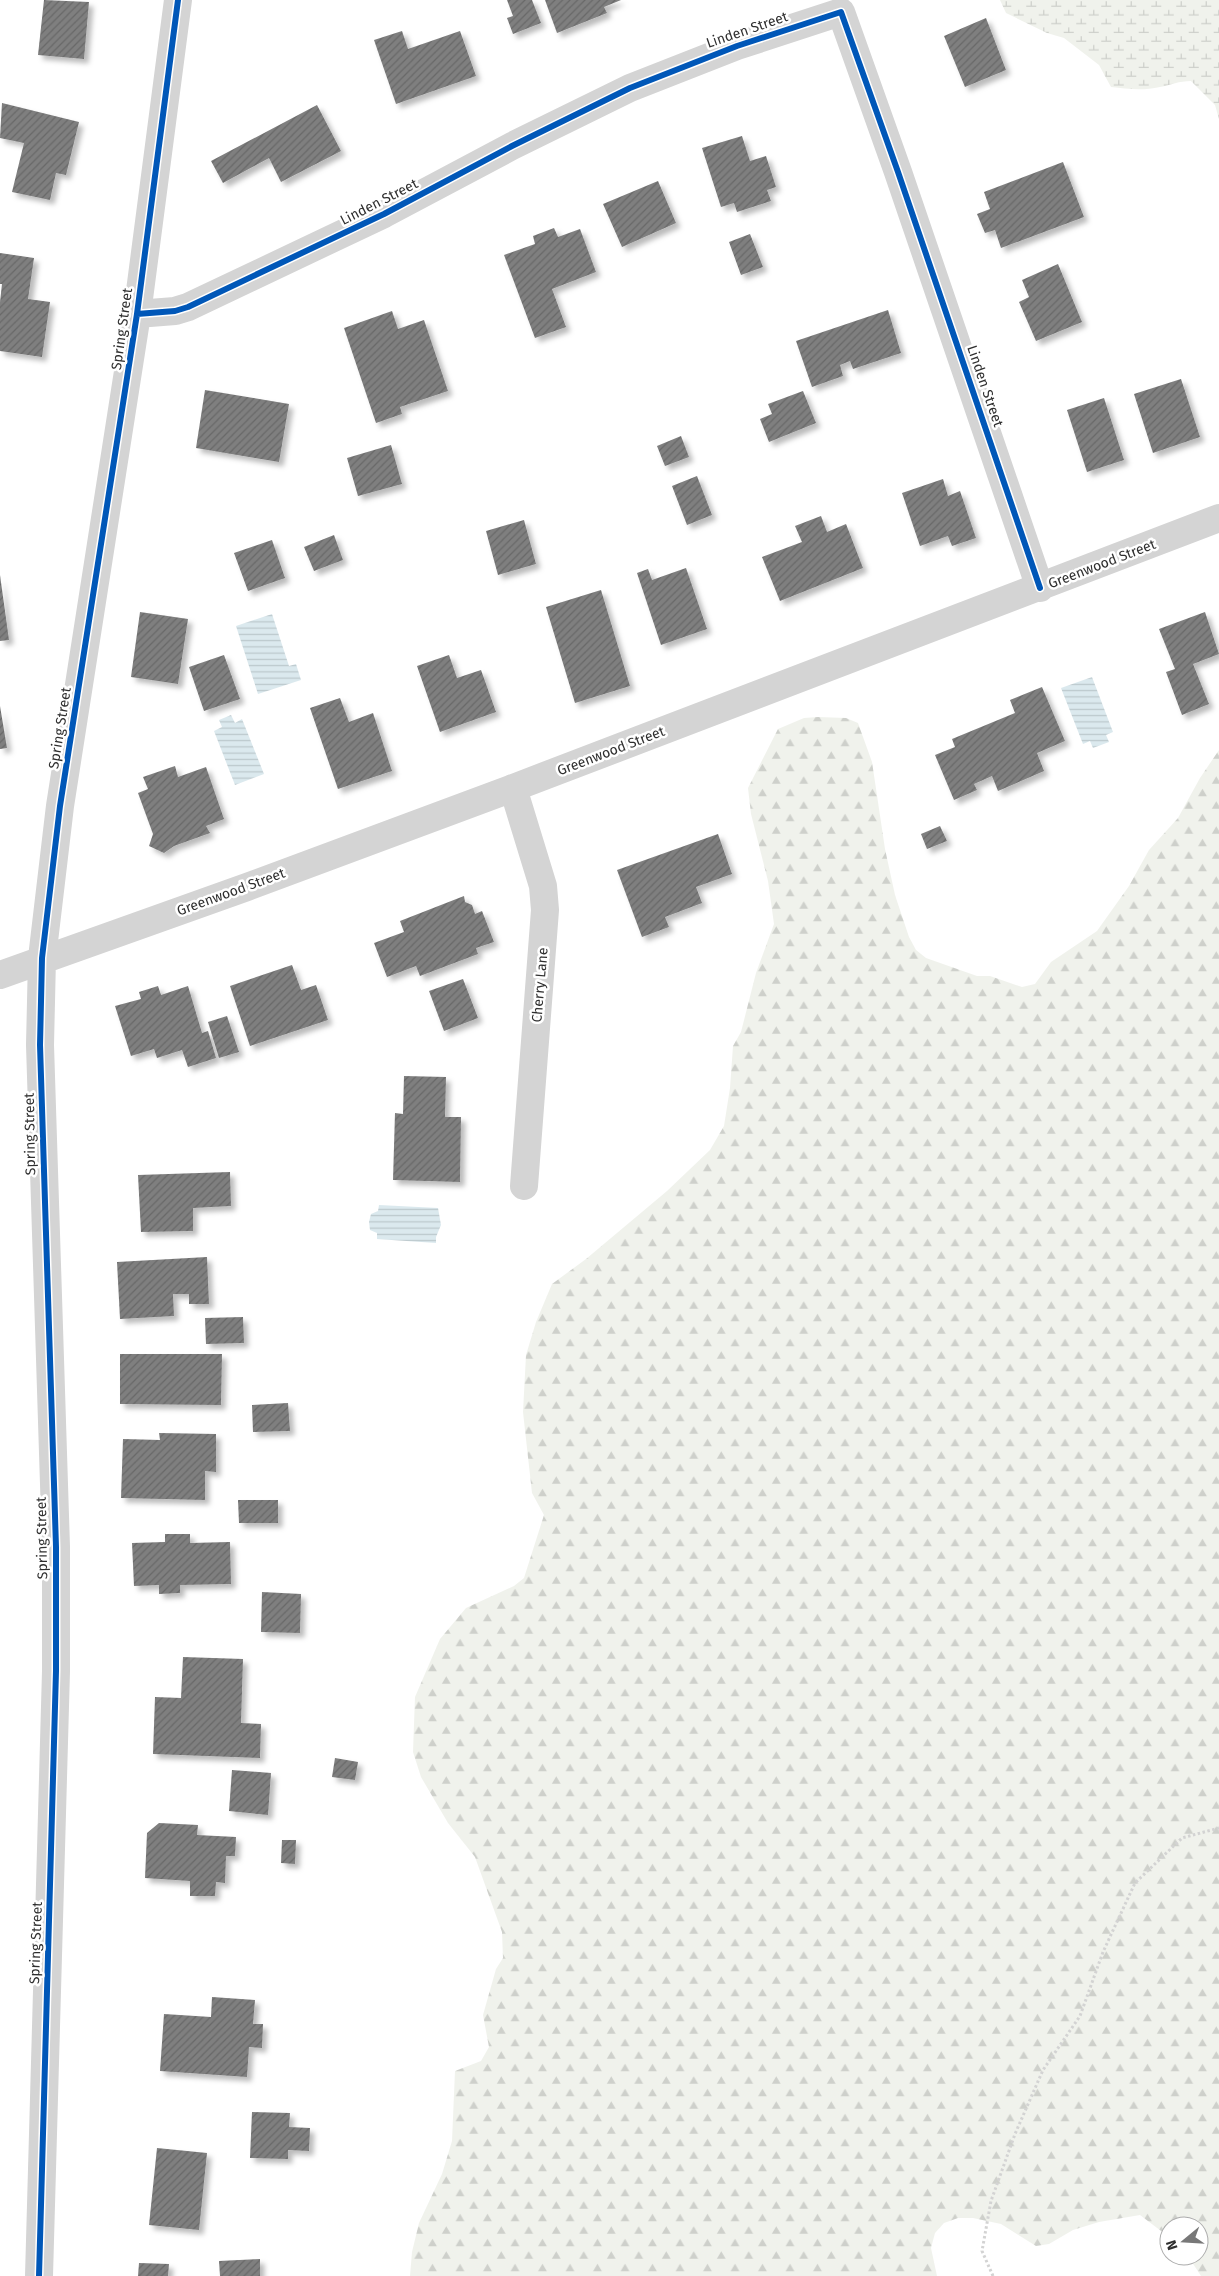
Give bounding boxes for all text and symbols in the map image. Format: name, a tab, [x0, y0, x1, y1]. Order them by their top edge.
street label: Linden Street	[704, 8, 791, 52]
street label: Linden Street	[337, 175, 422, 229]
street label: Spring Street	[108, 286, 136, 371]
street label: Linden Street	[963, 343, 1007, 430]
street label: Greenwood Street	[1046, 535, 1159, 592]
street label: Spring Street	[45, 685, 75, 770]
street label: Greenwood Street	[555, 722, 668, 779]
street label: Greenwood Street	[175, 864, 288, 919]
street label: Cherry Lane	[528, 947, 552, 1023]
street label: Spring Street	[21, 1092, 39, 1175]
street label: Spring Street	[33, 1496, 51, 1579]
street label: Spring Street	[26, 1901, 46, 1985]
north arrow	[1159, 2216, 1209, 2266]
text: N	[1163, 2238, 1182, 2252]

